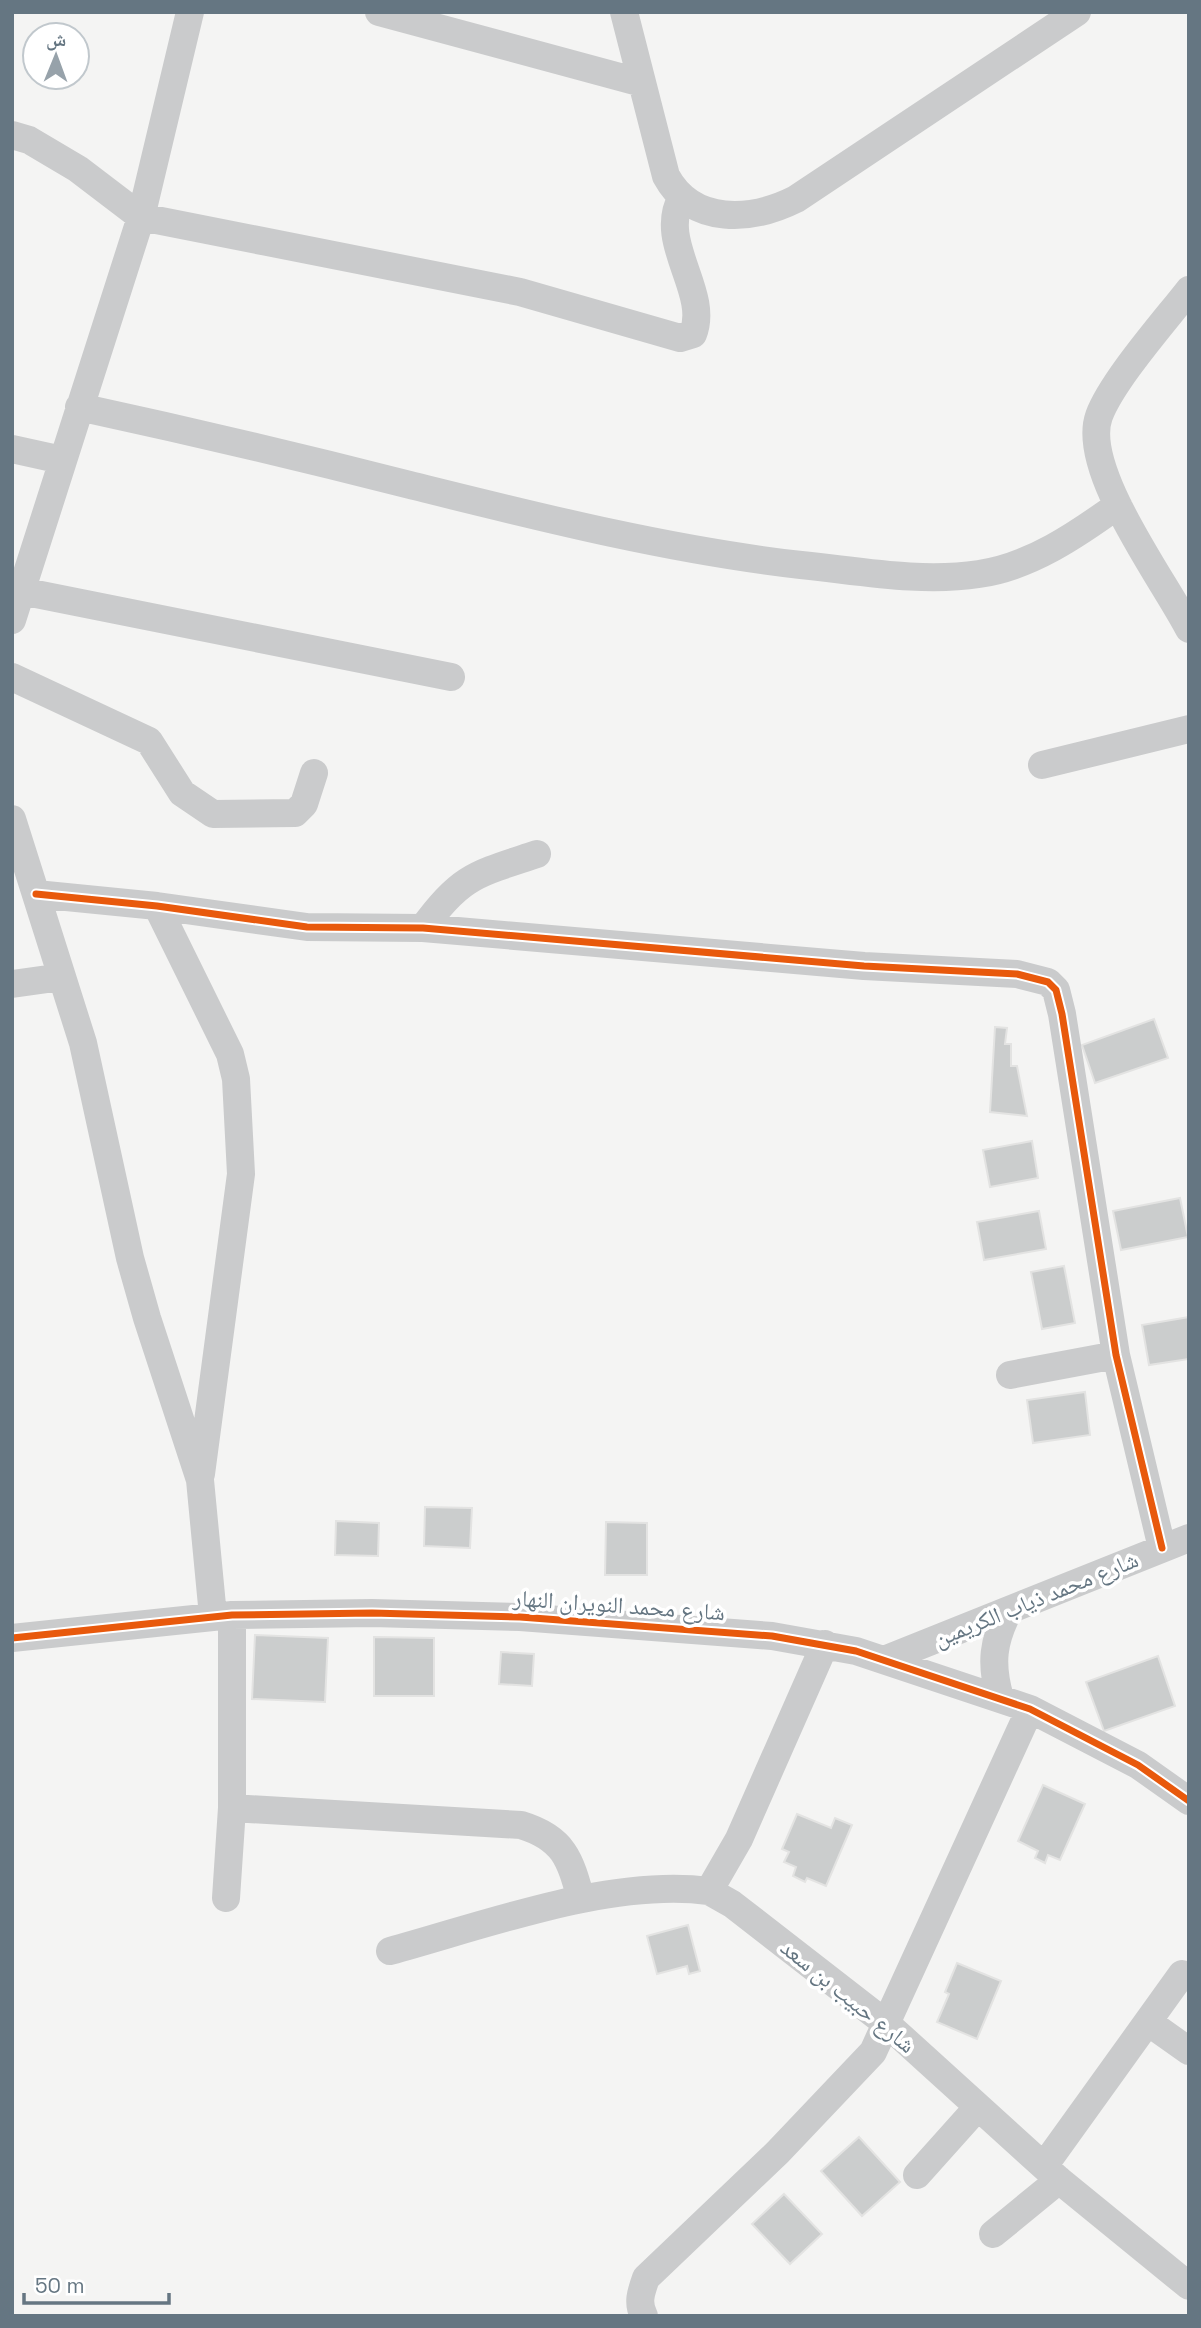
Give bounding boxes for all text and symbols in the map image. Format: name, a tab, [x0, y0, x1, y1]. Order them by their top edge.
north arrow	[21, 21, 91, 91]
text: ش	[46, 27, 67, 52]
street label: شارع محمد ذياب الكريمين	[929, 1544, 1143, 1654]
street label: شارع محمد النويران النهار	[511, 1583, 726, 1627]
street label: شارع حبيب بن سعد	[774, 1932, 922, 2060]
scale bar	[24, 2262, 170, 2306]
text: 50 m	[35, 2272, 85, 2299]

